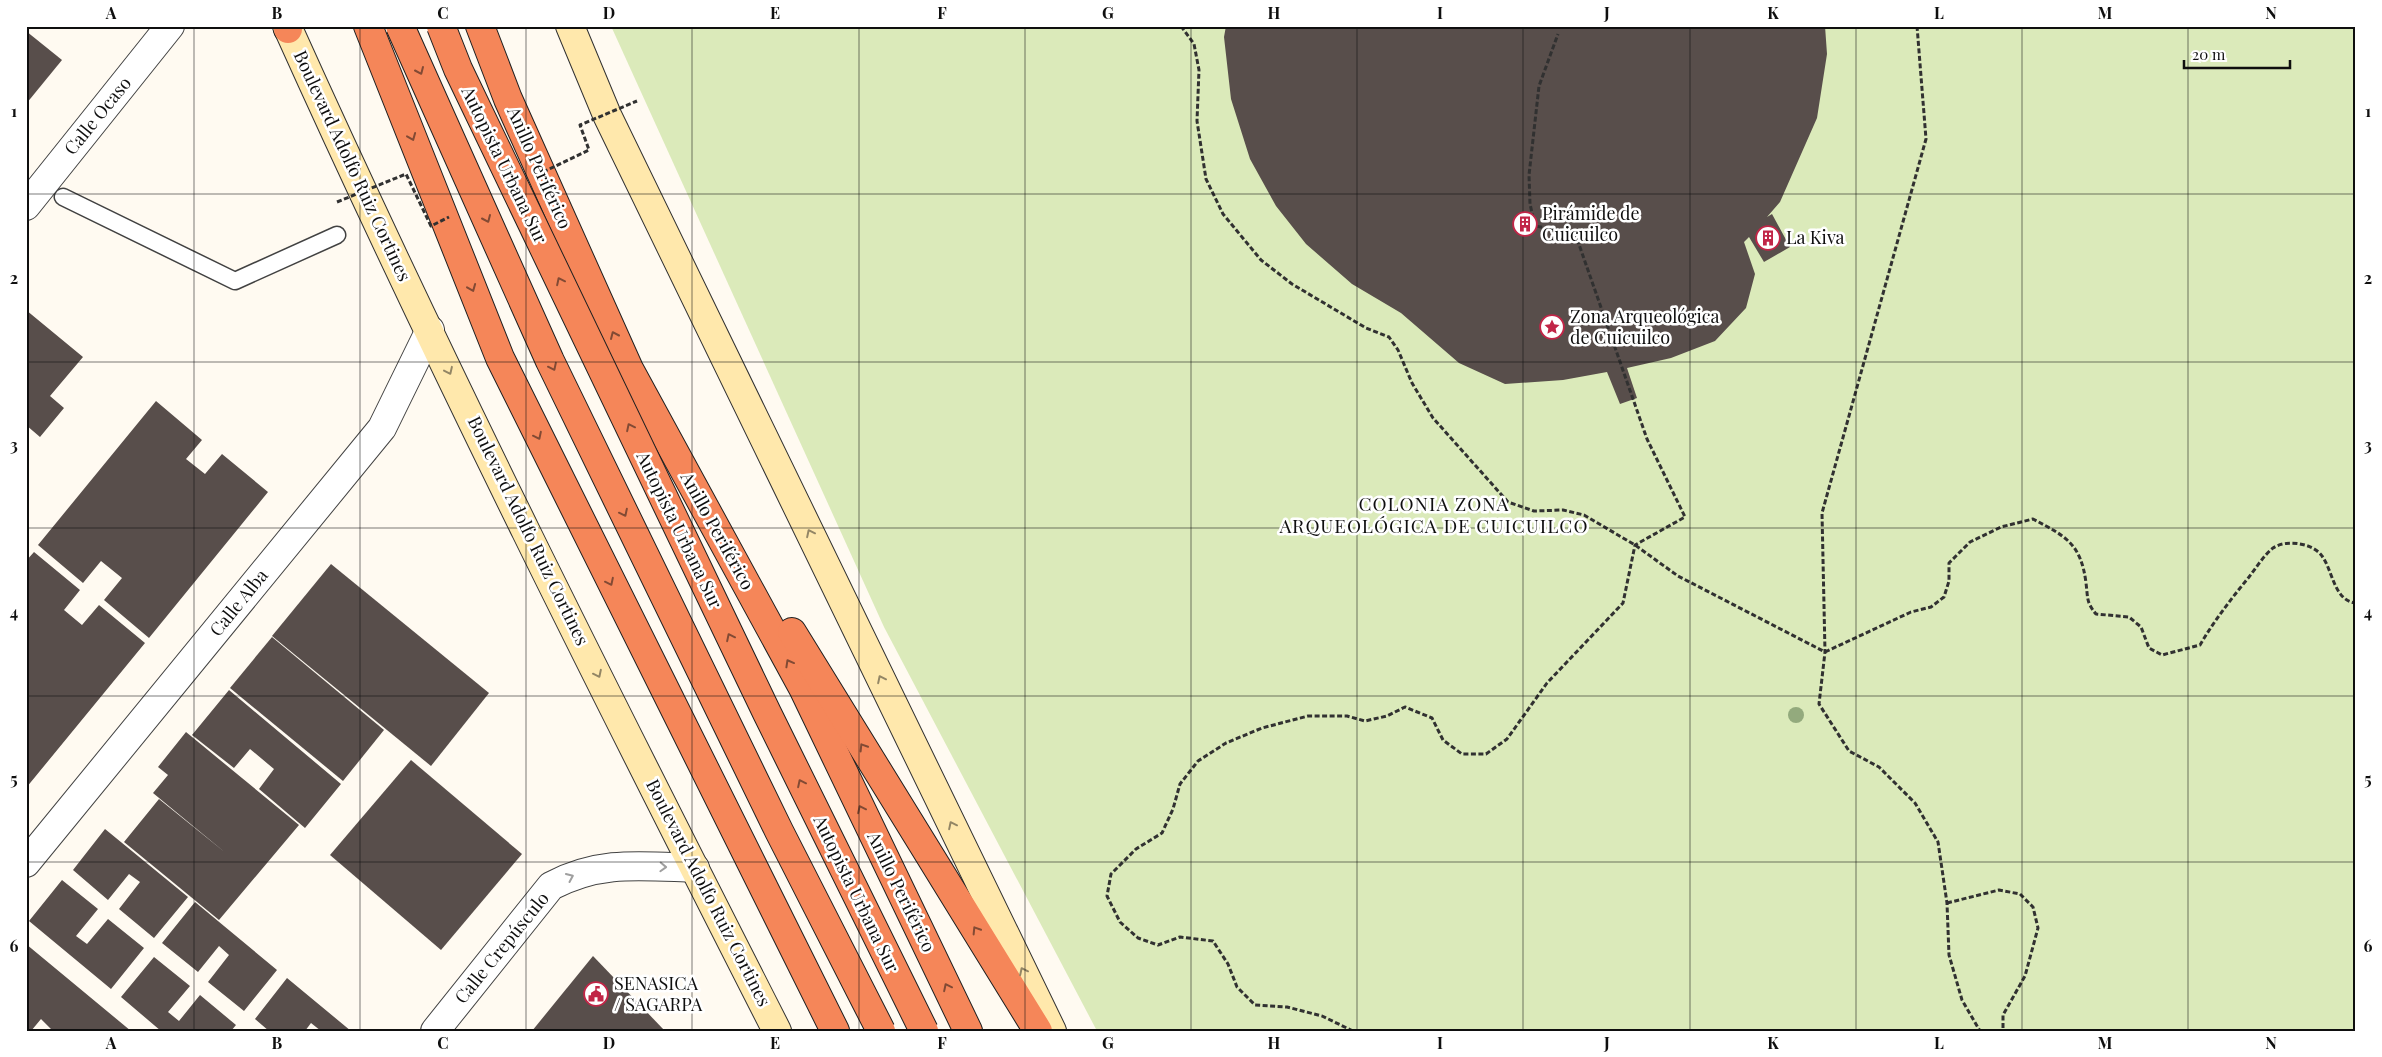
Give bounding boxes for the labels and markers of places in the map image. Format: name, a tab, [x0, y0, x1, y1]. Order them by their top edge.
place label: Pirámide de Cuicuilco	[1542, 201, 1640, 246]
building icon: Pirámide de Cuicuilco	[1512, 211, 1538, 237]
building icon: La Kiva	[1755, 225, 1781, 251]
place label: La Kiva	[1786, 225, 1845, 249]
place label: Zona Arqueológica de Cuicuilco	[1570, 304, 1720, 349]
place icon: Zona Arqueológica de Cuicuilco	[1539, 314, 1565, 340]
place label: SENASICA / SAGARPA	[614, 971, 703, 1016]
public building icon: SENASICA / SAGARPA	[583, 981, 609, 1007]

